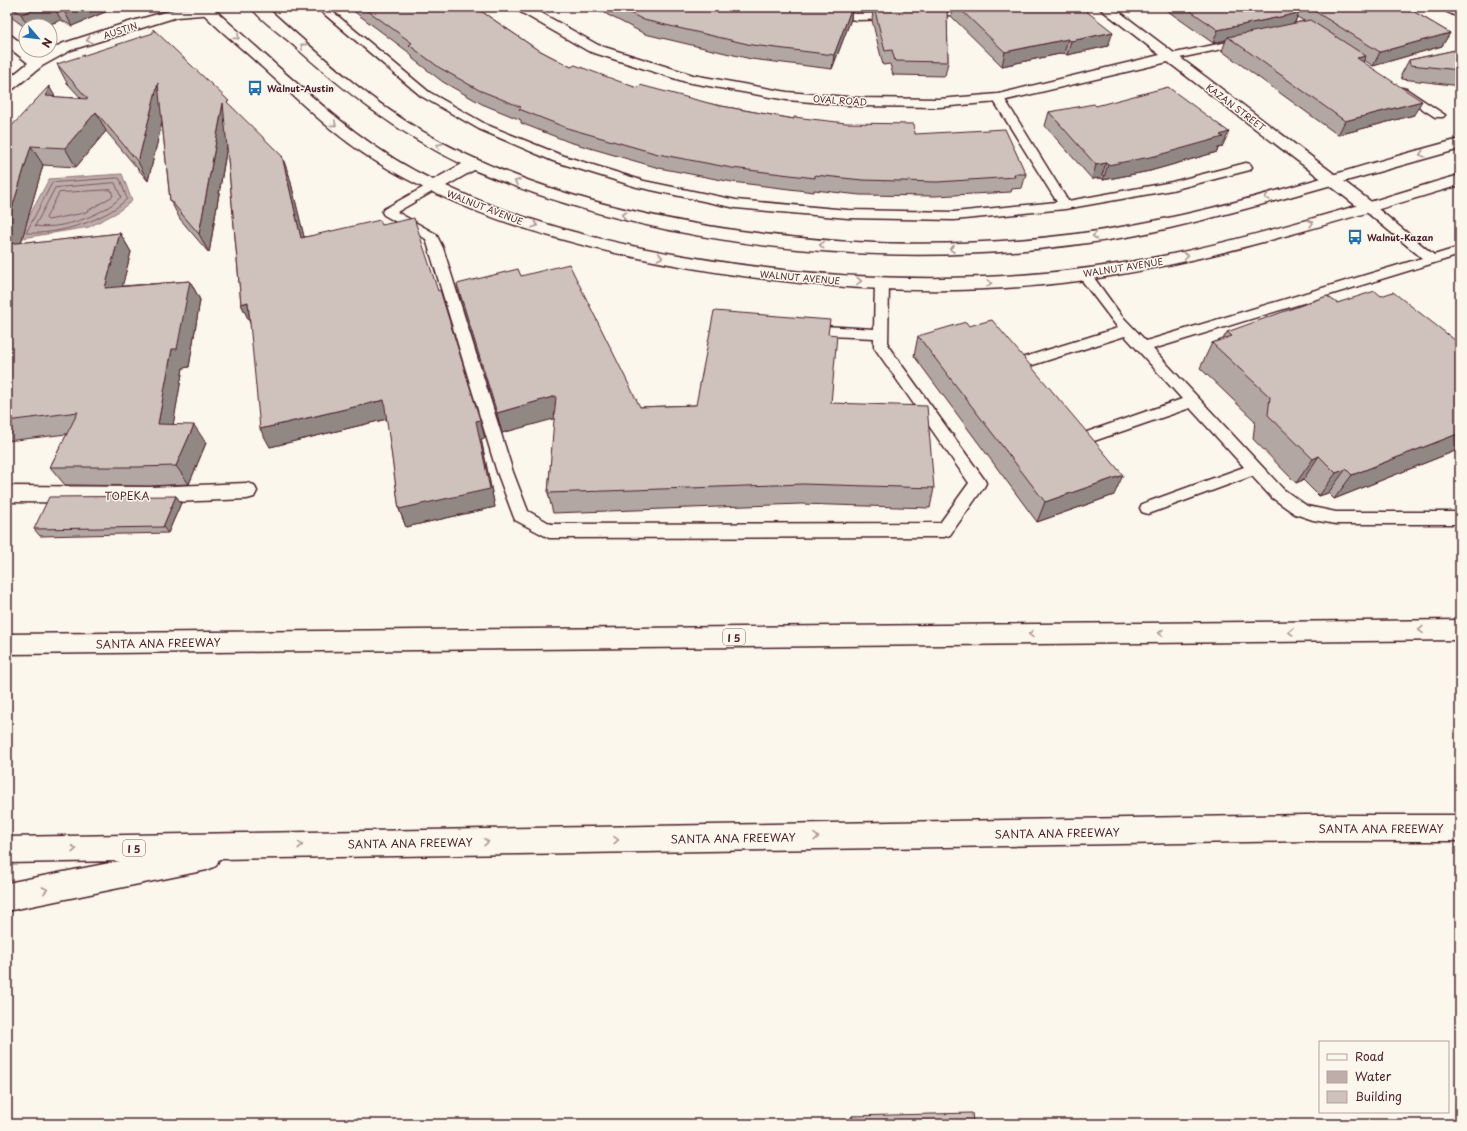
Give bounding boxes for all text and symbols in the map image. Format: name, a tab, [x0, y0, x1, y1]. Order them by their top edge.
north arrow	[18, 18, 58, 58]
street label: AUSTIN	[101, 18, 139, 42]
one-way arrow	[232, 32, 240, 40]
text: N	[38, 35, 57, 51]
one-way arrow	[86, 35, 93, 44]
one-way arrow	[301, 44, 308, 51]
bus stop icon: Walnut-Austin	[246, 79, 264, 97]
street label: KAZAN STREET	[1203, 80, 1269, 134]
place label: Walnut-Austin	[267, 81, 334, 95]
street label: OVAL ROAD	[812, 91, 868, 109]
one-way arrow	[329, 119, 336, 126]
one-way arrow	[436, 144, 443, 151]
one-way arrow	[1419, 149, 1426, 158]
one-way arrow	[513, 178, 520, 186]
street label: WALNUT AVENUE	[445, 186, 526, 228]
one-way arrow	[1264, 193, 1271, 201]
one-way arrow	[621, 211, 628, 219]
one-way arrow	[1308, 219, 1315, 228]
one-way arrow	[531, 220, 538, 229]
bus stop icon: Walnut-Kazan	[1346, 228, 1364, 246]
place label: Walnut-Kazan	[1367, 230, 1434, 244]
one-way arrow	[1092, 231, 1098, 240]
one-way arrow	[819, 241, 825, 250]
one-way arrow	[949, 245, 955, 253]
one-way arrow	[657, 253, 664, 261]
one-way arrow	[1183, 253, 1189, 261]
street label: WALNUT AVENUE	[1082, 254, 1164, 280]
street label: WALNUT AVENUE	[759, 267, 841, 288]
one-way arrow	[856, 277, 862, 286]
one-way arrow	[986, 278, 992, 287]
street label: TOPEKA	[105, 487, 149, 504]
one-way arrow	[1418, 626, 1424, 634]
one-way arrow	[1288, 628, 1294, 636]
road number: I 5	[723, 629, 745, 645]
one-way arrow	[1158, 629, 1164, 637]
one-way arrow	[1028, 630, 1034, 638]
street label: SANTA ANA FREEWAY	[95, 633, 221, 653]
street label: SANTA ANA FREEWAY	[1318, 820, 1444, 837]
street label: SANTA ANA FREEWAY	[994, 823, 1120, 843]
street label: SANTA ANA FREEWAY	[670, 828, 796, 848]
one-way arrow	[813, 832, 819, 841]
street label: SANTA ANA FREEWAY	[347, 833, 473, 853]
one-way arrow	[613, 836, 619, 844]
one-way arrow	[483, 838, 489, 846]
road number: I 5	[123, 840, 145, 856]
one-way arrow	[297, 841, 303, 849]
one-way arrow	[71, 845, 77, 853]
one-way arrow	[42, 886, 48, 894]
legend	[1319, 1041, 1449, 1113]
text: Road	[1355, 1047, 1384, 1065]
text: Water	[1355, 1067, 1392, 1085]
text: Building	[1355, 1087, 1402, 1105]

